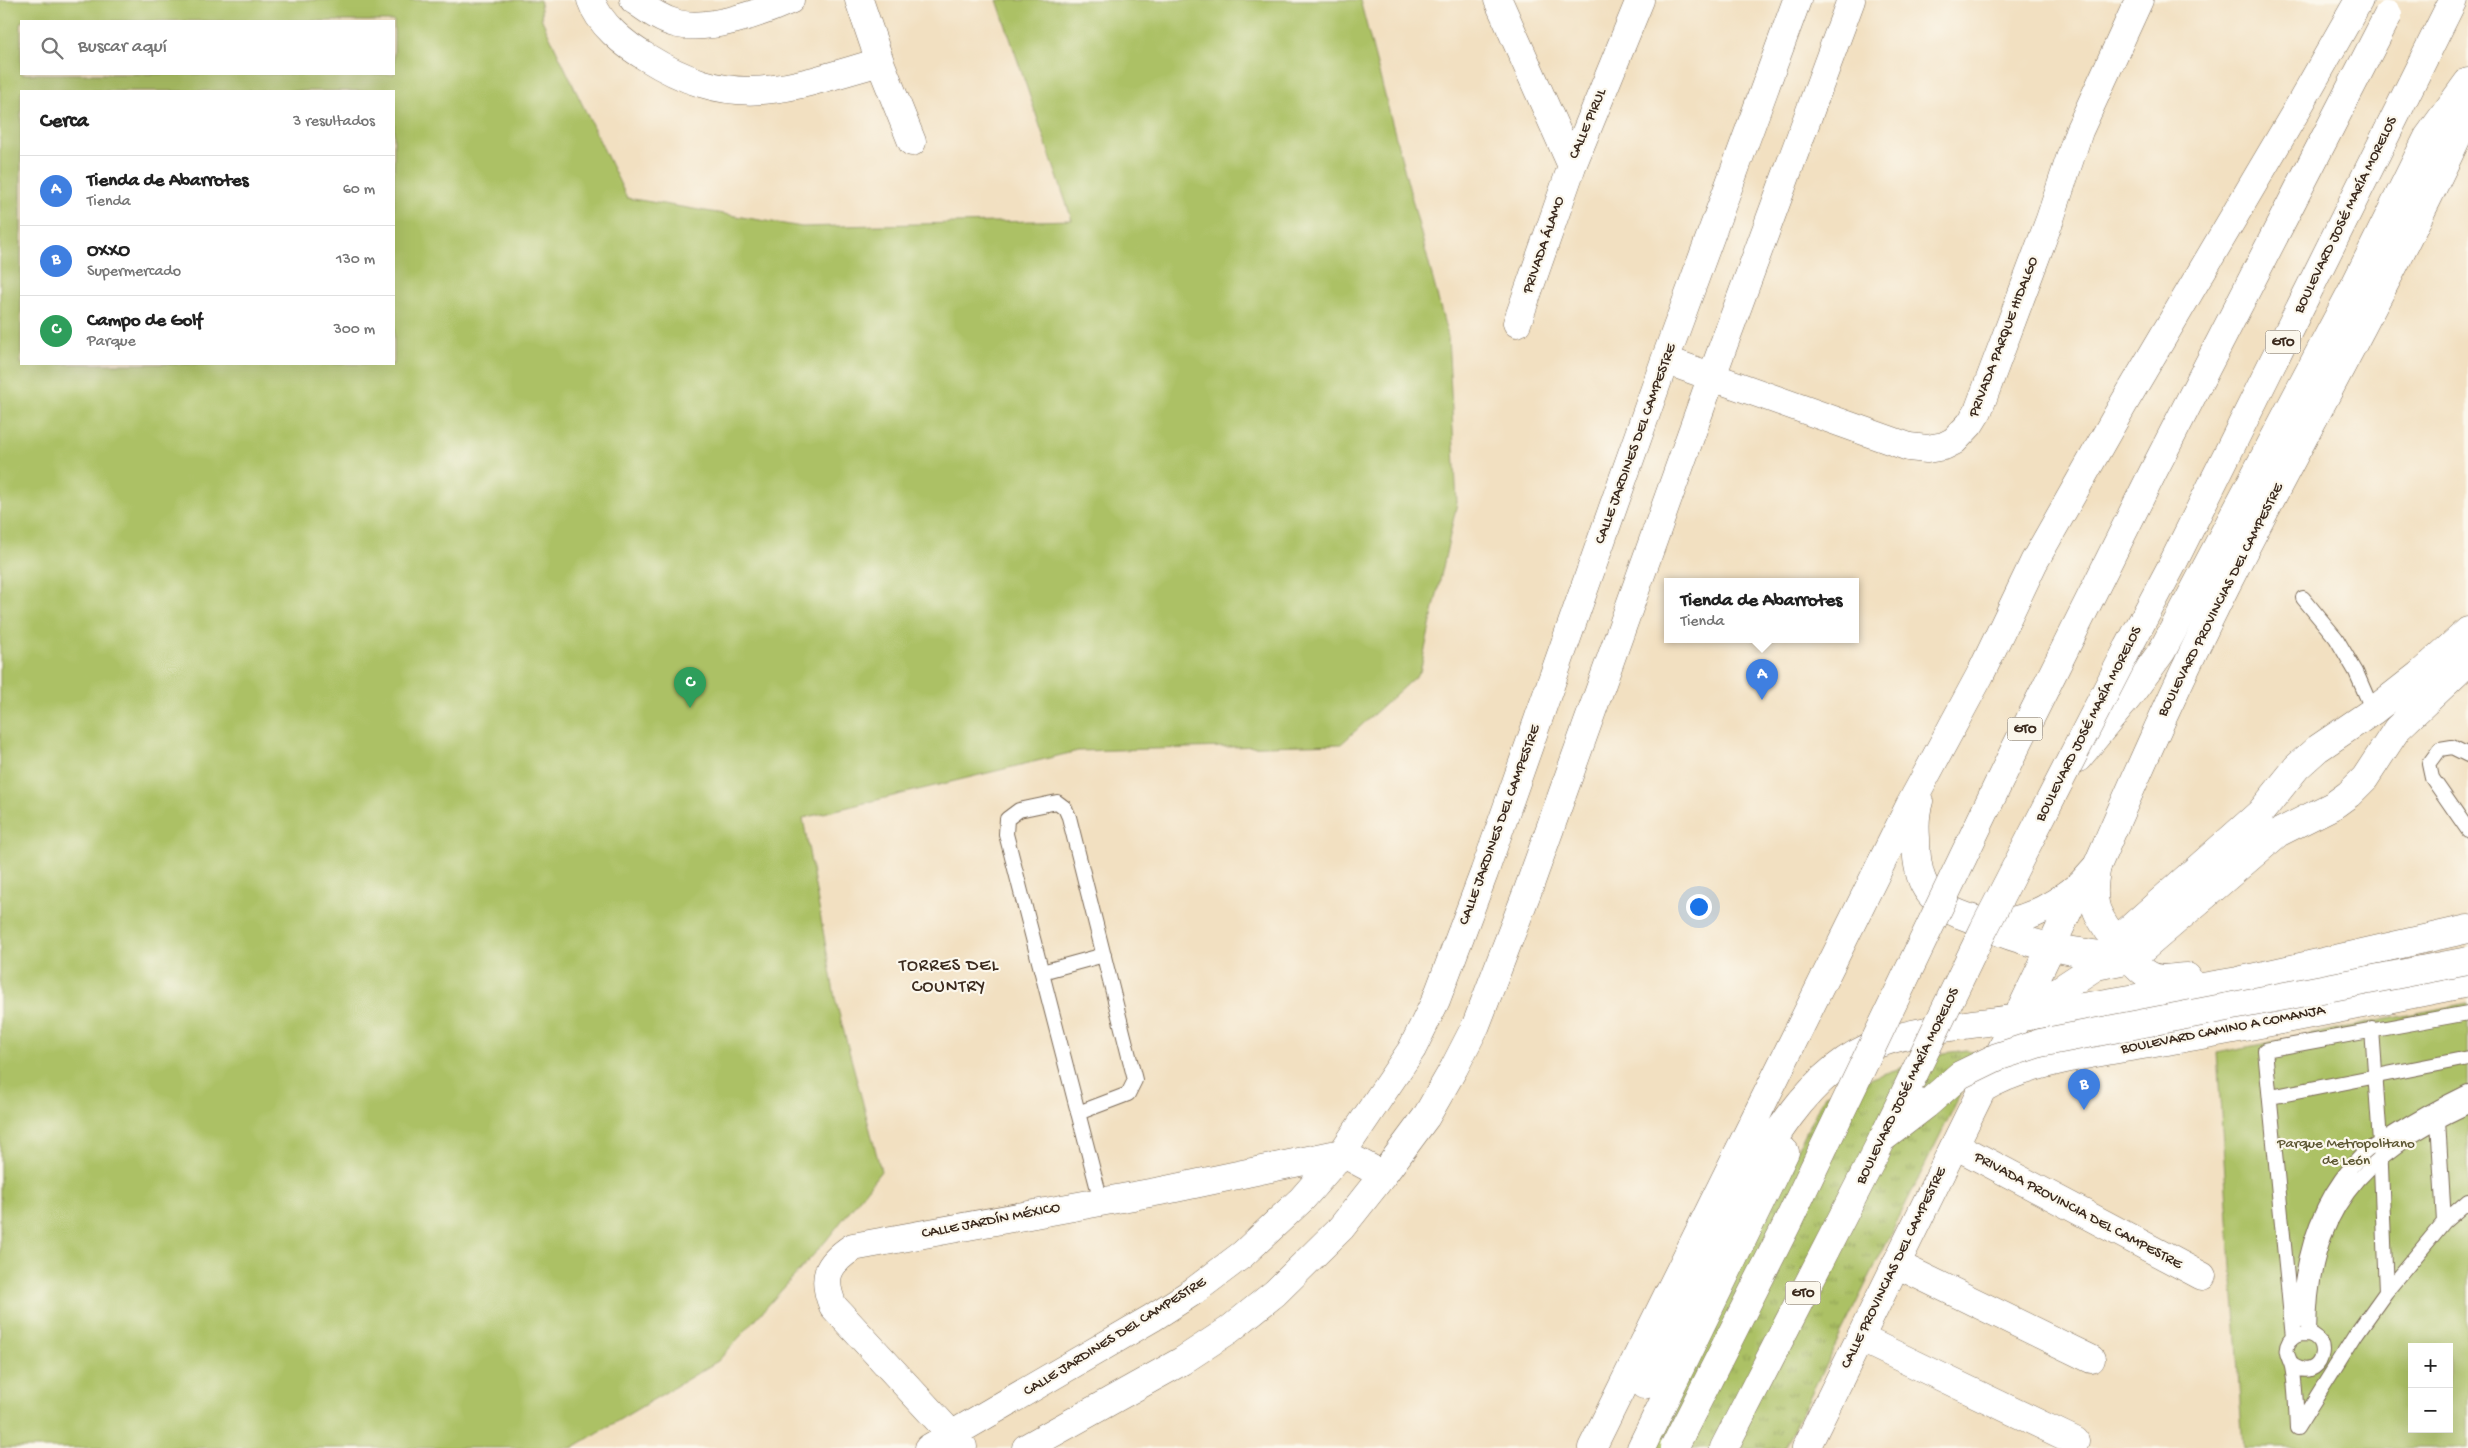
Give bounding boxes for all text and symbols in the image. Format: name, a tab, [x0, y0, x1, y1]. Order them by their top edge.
search box	[20, 20, 395, 75]
icon: search	[38, 34, 66, 62]
text: Buscar aquí	[78, 36, 167, 59]
street label: CALLE PIRUL	[1565, 86, 1611, 162]
text: Cerca	[40, 110, 88, 135]
text: 3 resultados	[293, 113, 375, 132]
street label: BOULEVARD JOSÉ MARÍA MORELOS	[2290, 114, 2402, 317]
text: Tienda de Abarrotes	[87, 170, 249, 193]
text: A	[51, 181, 61, 200]
text: 60 m	[343, 181, 375, 200]
text: Tienda	[87, 193, 131, 212]
street label: PRIVADA ÁLAMO	[1519, 194, 1569, 297]
text: OXXO	[87, 240, 130, 263]
text: B	[52, 251, 60, 270]
text: 130 m	[336, 251, 375, 270]
street label: PRIVADA PARQUE HIDALGO	[1965, 254, 2043, 421]
text: Supermercado	[87, 263, 181, 282]
text: Campo de Golf	[87, 310, 202, 333]
text: C	[52, 321, 60, 340]
text: 300 m	[333, 321, 375, 340]
road number: GTO	[2266, 331, 2300, 354]
text: Parque	[87, 333, 136, 352]
street label: CALLE JARDINES DEL CAMPESTRE	[1591, 341, 1681, 547]
street label: BOULEVARD PROVINCIAS DEL CAMPESTRE	[2154, 480, 2288, 721]
popup	[1664, 578, 1859, 643]
text: Tienda de Abarrotes	[1681, 590, 1842, 613]
text: Tienda	[1681, 613, 1724, 632]
street label: BOULEVARD JOSÉ MARÍA MORELOS	[2031, 623, 2146, 825]
pin: A	[1746, 659, 1778, 700]
pin: C	[674, 667, 706, 708]
road number: GTO	[2008, 718, 2042, 741]
street label: CALLE JARDINES DEL CAMPESTRE	[1455, 722, 1545, 928]
your location	[1686, 894, 1712, 920]
district label: TORRES DEL COUNTRY	[898, 956, 999, 998]
street label: BOULEVARD JOSÉ MARÍA MORELOS	[1852, 985, 1964, 1188]
street label: BOULEVARD CAMINO A COMANJA	[2119, 1001, 2328, 1059]
pin: B	[2068, 1069, 2100, 1110]
park label: Parque Metropolitano de León	[2276, 1135, 2415, 1170]
street label: PRIVADA PROVINCIA DEL CAMPESTRE	[1970, 1148, 2186, 1274]
street label: CALLE PROVINCIAS DEL CAMPESTRE	[1837, 1164, 1951, 1372]
street label: CALLE JARDÍN MÉXICO	[920, 1199, 1062, 1243]
street label: CALLE JARDINES DEL CAMPESTRE	[1020, 1273, 1210, 1401]
road number: GTO	[1786, 1282, 1820, 1305]
map controls	[2408, 1343, 2453, 1433]
button: +	[2408, 1343, 2453, 1388]
button: −	[2408, 1388, 2453, 1433]

